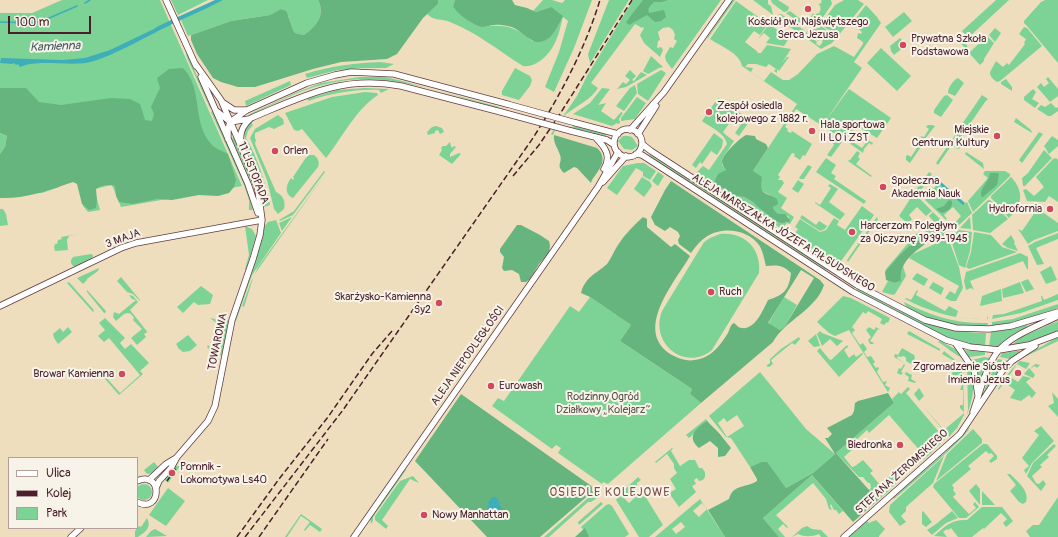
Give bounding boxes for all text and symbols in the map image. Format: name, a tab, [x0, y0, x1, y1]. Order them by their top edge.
marker: Kościół pw. Najświętszego Serca Jezusa	[803, 4, 813, 14]
scale bar	[10, 8, 93, 34]
text: 100 m	[15, 15, 49, 30]
place label: Kościół pw. Najświętszego Serca Jezusa	[748, 15, 868, 41]
place label: Prywatna Szkoła Podstawowa	[911, 32, 986, 58]
water label: Kamienna	[30, 39, 80, 55]
marker: Prywatna Szkoła Podstawowa	[898, 40, 908, 50]
place label: Zespół osiedla kolejowego z 1882 r.	[717, 99, 808, 125]
marker: Zespół osiedla kolejowego z 1882 r.	[704, 107, 714, 117]
place label: Hala sportowa II LO i ZST	[820, 118, 885, 144]
place label: Miejskie Centrum Kultury	[912, 123, 989, 149]
marker: Hala sportowa II LO i ZST	[807, 126, 817, 136]
marker: Miejskie Centrum Kultury	[992, 131, 1002, 141]
street label: 11 LISTOPADA	[235, 140, 271, 206]
place label: Orlen	[283, 144, 308, 158]
marker: Orlen	[270, 146, 280, 156]
street label: ALEJA MARSZAŁKA JÓZEFA PIŁSUDSKIEGO	[689, 171, 877, 295]
place label: Społeczna Akademia Nauk	[891, 174, 960, 200]
marker: Społeczna Akademia Nauk	[878, 182, 888, 192]
place label: Hydrofornia	[988, 202, 1042, 216]
marker: Hydrofornia	[1045, 204, 1055, 214]
place label: Harcerzom Poległym za Ojczyznę 1939-1945	[860, 219, 968, 245]
street label: 3 MAJA	[104, 227, 142, 251]
marker: Harcerzom Poległym za Ojczyznę 1939-1945	[847, 227, 857, 237]
place label: Ruch	[719, 285, 742, 299]
marker: Ruch	[706, 287, 716, 297]
place label: Skarżysko-Kamienna Sy2	[334, 290, 431, 316]
marker: Skarżysko-Kamienna Sy2	[434, 298, 444, 308]
street label: ALEJA NIEPODLEGŁOŚCI	[428, 303, 508, 409]
street label: TOWAROWA	[205, 312, 231, 372]
place label: Zgromadzenie Sióstr Imienia Jezus	[913, 360, 1010, 386]
place label: Browar Kamienna	[33, 367, 114, 381]
marker: Zgromadzenie Sióstr Imienia Jezus	[1013, 368, 1023, 378]
marker: Browar Kamienna	[117, 369, 127, 379]
place label: Eurowash	[499, 379, 542, 393]
marker: Eurowash	[486, 381, 496, 391]
park label: Rodzinny Ogród Działkowy „Kolejarz”	[556, 390, 650, 416]
street label: STEFANA ŻEROMSKIEGO	[853, 427, 951, 517]
place label: Biedronka	[848, 438, 892, 452]
marker: Biedronka	[895, 440, 905, 450]
legend	[8, 457, 138, 529]
place label: Pomnik - Lokomotywa Ls40	[180, 460, 267, 486]
text: Ulica	[46, 466, 71, 481]
marker: Pomnik - Lokomotywa Ls40	[167, 468, 177, 478]
text: Kolej	[46, 486, 71, 501]
district label: OSIEDLE KOLEJOWE	[549, 486, 671, 500]
text: Park	[46, 506, 67, 521]
place label: Nowy Manhattan	[432, 508, 508, 522]
marker: Nowy Manhattan	[419, 510, 429, 520]

